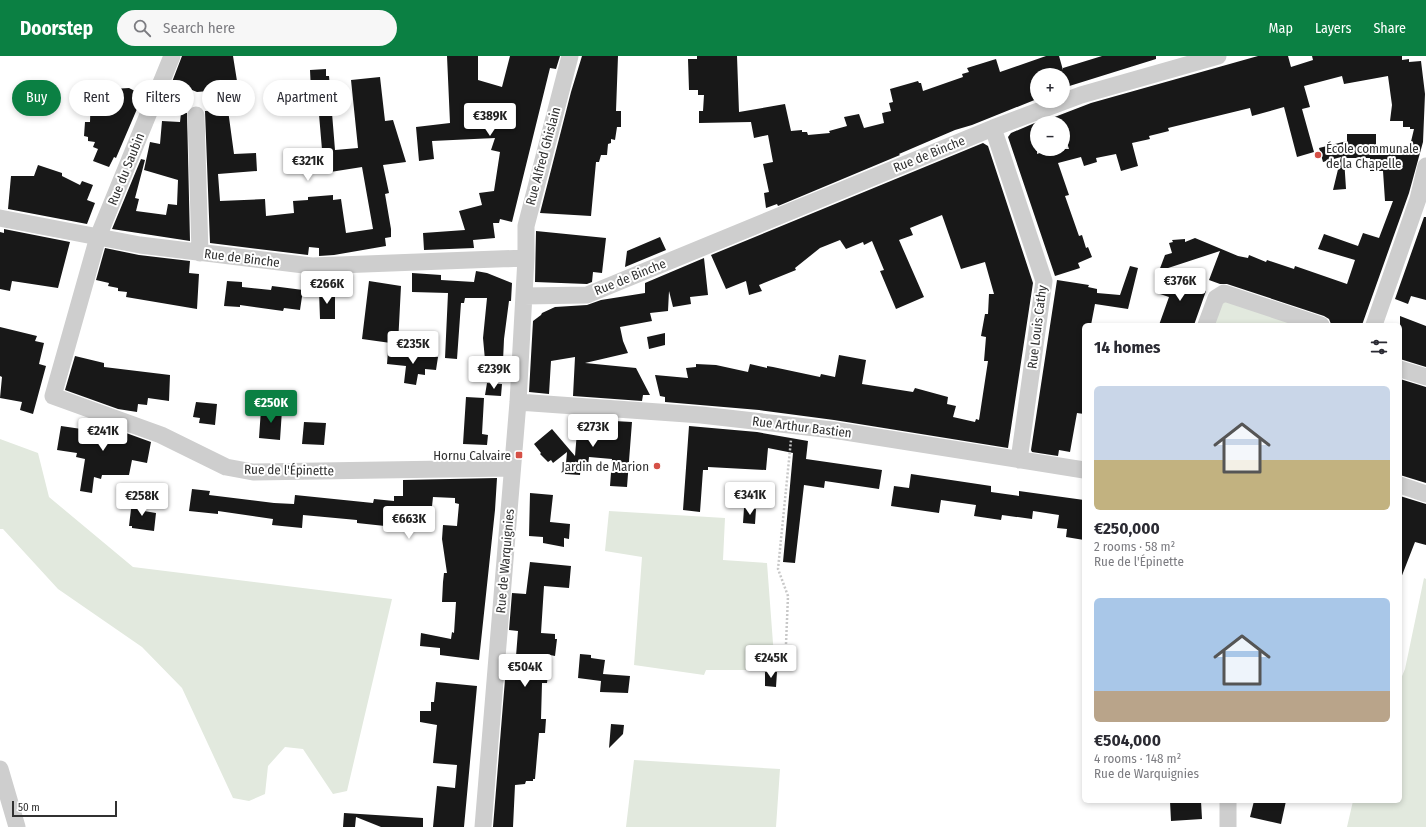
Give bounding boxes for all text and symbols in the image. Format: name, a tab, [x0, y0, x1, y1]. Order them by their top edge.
search box	[117, 10, 397, 46]
text: Doorstep	[20, 17, 93, 40]
icon: search	[131, 17, 153, 39]
text: Search here	[163, 19, 235, 37]
text: Map	[1269, 20, 1293, 37]
text: Layers	[1315, 20, 1351, 37]
text: Share	[1373, 20, 1406, 37]
map controls	[1030, 68, 1070, 156]
button: +	[1030, 68, 1070, 108]
chip: Buy	[12, 80, 61, 116]
chip: Rent	[69, 80, 124, 116]
chip: Filters	[132, 80, 194, 116]
chip: New	[202, 80, 255, 116]
chip: Apartment	[263, 80, 352, 116]
pin: €389K	[462, 103, 518, 137]
street label: Rue Alfred Ghislain	[523, 105, 563, 207]
text: €389K	[473, 108, 507, 123]
button: −	[1030, 116, 1070, 156]
street label: Rue du Saubin	[105, 131, 147, 207]
street label: Rue de Binche	[891, 133, 967, 175]
place label: École communale de la Chapelle	[1326, 141, 1419, 171]
pin: €321K	[280, 148, 336, 182]
marker: École communale de la Chapelle	[1313, 150, 1323, 160]
text: €321K	[292, 153, 324, 168]
street label: Rue de Binche	[203, 246, 281, 270]
street label: Rue de Binche	[592, 256, 668, 298]
pin: €376K	[1152, 268, 1208, 302]
pin: €266K	[299, 271, 355, 305]
text: €376K	[1164, 273, 1196, 288]
text: €266K	[310, 276, 344, 291]
street label: Rue Louis Cathy	[1024, 284, 1050, 370]
pin: €235K	[385, 331, 441, 365]
text: €235K	[397, 336, 429, 351]
icon: filters	[1368, 336, 1390, 358]
text: 14 homes	[1094, 337, 1161, 358]
pin: €239K	[466, 356, 522, 390]
text: €239K	[477, 361, 511, 376]
pin: €250K	[243, 390, 299, 424]
text: €250K	[254, 395, 288, 410]
icon: home	[1206, 412, 1278, 484]
street label: Rue Arthur Bastien	[751, 413, 853, 441]
pin: €273K	[565, 414, 621, 448]
pin: €241K	[75, 418, 131, 452]
text: €273K	[577, 419, 609, 434]
text: €241K	[87, 423, 119, 438]
place label: Hornu Calvaire	[433, 448, 511, 463]
marker: Hornu Calvaire	[514, 450, 524, 460]
place label: Jardin de Marion	[561, 459, 649, 474]
marker: Jardin de Marion	[652, 461, 662, 471]
street label: Rue de l'Épinette	[244, 462, 334, 478]
pin: €341K	[722, 482, 778, 516]
pin: €258K	[114, 483, 170, 517]
text: €341K	[734, 487, 766, 502]
text: €258K	[125, 488, 159, 503]
pin: €663K	[381, 506, 437, 540]
street label: Rue de Warquignies	[493, 508, 517, 614]
text: €663K	[392, 511, 426, 526]
text: €250,000	[1094, 518, 1160, 539]
text: 2 rooms · 58 m²	[1094, 539, 1175, 554]
text: Rue de l'Épinette	[1094, 554, 1184, 569]
icon: home	[1206, 624, 1278, 696]
pin: €245K	[743, 645, 799, 679]
text: €245K	[754, 650, 788, 665]
pin: €504K	[497, 654, 553, 688]
text: €504K	[508, 659, 542, 674]
text: €504,000	[1094, 730, 1161, 751]
text: 4 rooms · 148 m²	[1094, 751, 1181, 766]
text: Rue de Warquignies	[1094, 766, 1199, 781]
scale bar	[12, 799, 117, 818]
text: 50 m	[18, 801, 40, 814]

